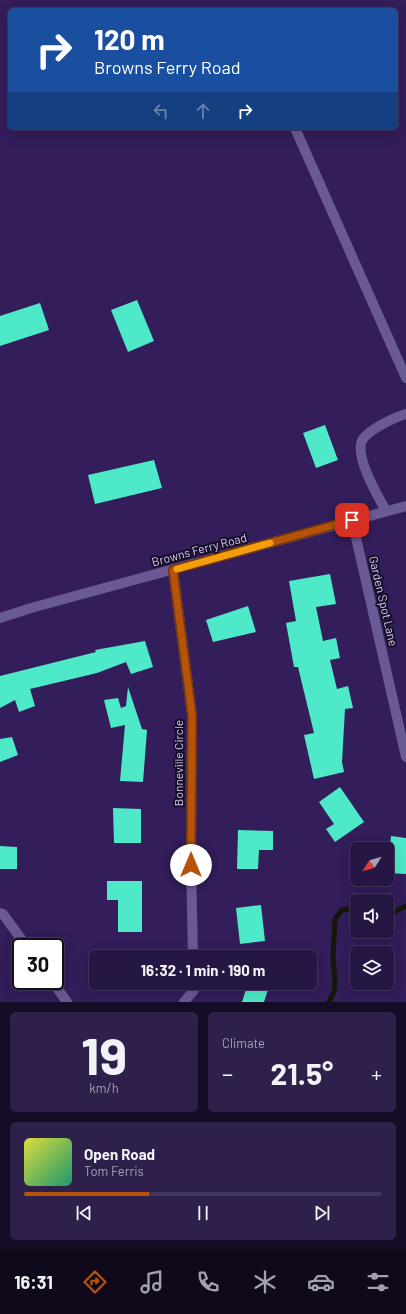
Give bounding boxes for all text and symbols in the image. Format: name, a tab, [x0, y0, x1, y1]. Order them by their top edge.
text: 120 m	[94, 22, 165, 56]
icon: right	[28, 24, 80, 76]
text: Browns Ferry Road	[94, 56, 241, 78]
icon: left	[150, 100, 172, 122]
icon: ahead	[192, 100, 214, 122]
icon: right	[234, 100, 256, 122]
pin	[335, 503, 369, 537]
icon: arrive	[341, 509, 363, 531]
street label: Browns Ferry Road	[150, 530, 248, 568]
street label: Garden Spot Lane	[367, 555, 401, 647]
street label: Bonneville Circle	[171, 720, 185, 806]
north arrow	[350, 842, 394, 886]
map controls	[350, 842, 394, 990]
position arrow	[170, 844, 212, 886]
button: sound	[350, 894, 394, 938]
speed limit sign: 30	[12, 938, 64, 990]
button: layers	[350, 946, 394, 990]
text: 16:32 · 1 min · 190 m	[141, 961, 265, 979]
text: 19	[81, 1023, 127, 1085]
text: Climate	[222, 1035, 265, 1051]
text: 21.5°	[271, 1055, 333, 1091]
text: −	[222, 1060, 233, 1086]
text: +	[371, 1060, 382, 1086]
text: km/h	[89, 1080, 119, 1096]
text: Open Road	[84, 1145, 155, 1163]
text: Tom Ferris	[84, 1163, 144, 1179]
icon: previous	[73, 1202, 95, 1224]
icon: pause	[192, 1202, 214, 1224]
icon: next	[311, 1202, 333, 1224]
icon: directions	[81, 1268, 109, 1296]
icon: music	[138, 1268, 166, 1296]
icon: phone	[194, 1268, 222, 1296]
icon: climate	[251, 1268, 279, 1296]
icon: car	[307, 1268, 335, 1296]
icon: filters	[364, 1268, 392, 1296]
text: 16:31	[14, 1271, 53, 1293]

